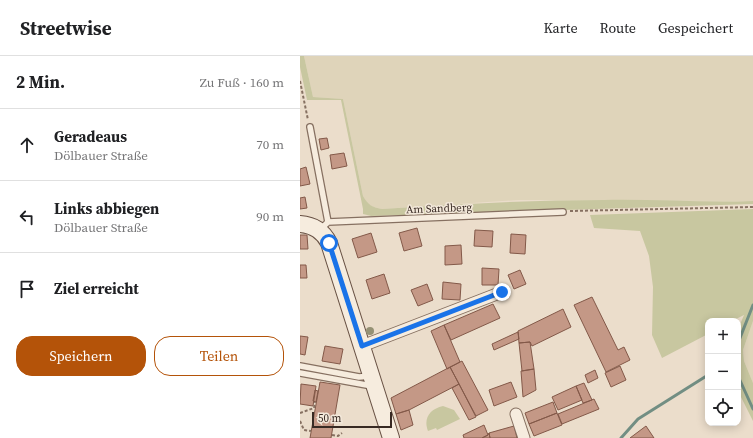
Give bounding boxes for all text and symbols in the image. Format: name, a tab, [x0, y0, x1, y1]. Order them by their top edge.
text: Streetwise	[20, 15, 112, 41]
text: Karte	[543, 18, 578, 38]
text: Route	[600, 18, 636, 38]
text: Gespeichert	[658, 18, 733, 38]
text: 2 Min.	[16, 70, 65, 94]
text: Zu Fuß · 160 m	[200, 74, 284, 91]
text: Geradeaus	[54, 126, 127, 147]
icon: ahead	[16, 134, 38, 156]
text: 70 m	[256, 136, 284, 153]
text: Dölbauer Straße	[54, 147, 148, 164]
text: Links abbiegen	[54, 198, 159, 219]
street label: Am Sandberg	[406, 200, 473, 217]
icon: left	[16, 206, 38, 228]
text: 90 m	[256, 208, 284, 225]
text: Dölbauer Straße	[54, 219, 148, 236]
route start	[320, 234, 338, 252]
icon: arrive	[16, 278, 38, 300]
text: Ziel erreicht	[54, 278, 139, 299]
route end	[493, 283, 511, 301]
map controls	[705, 318, 741, 426]
button: +	[705, 318, 741, 354]
button: Speichern	[16, 336, 146, 376]
button: Teilen	[154, 336, 284, 376]
button: −	[705, 354, 741, 390]
button: locate	[705, 390, 741, 426]
scale bar	[312, 410, 392, 429]
text: 50 m	[318, 411, 341, 426]

